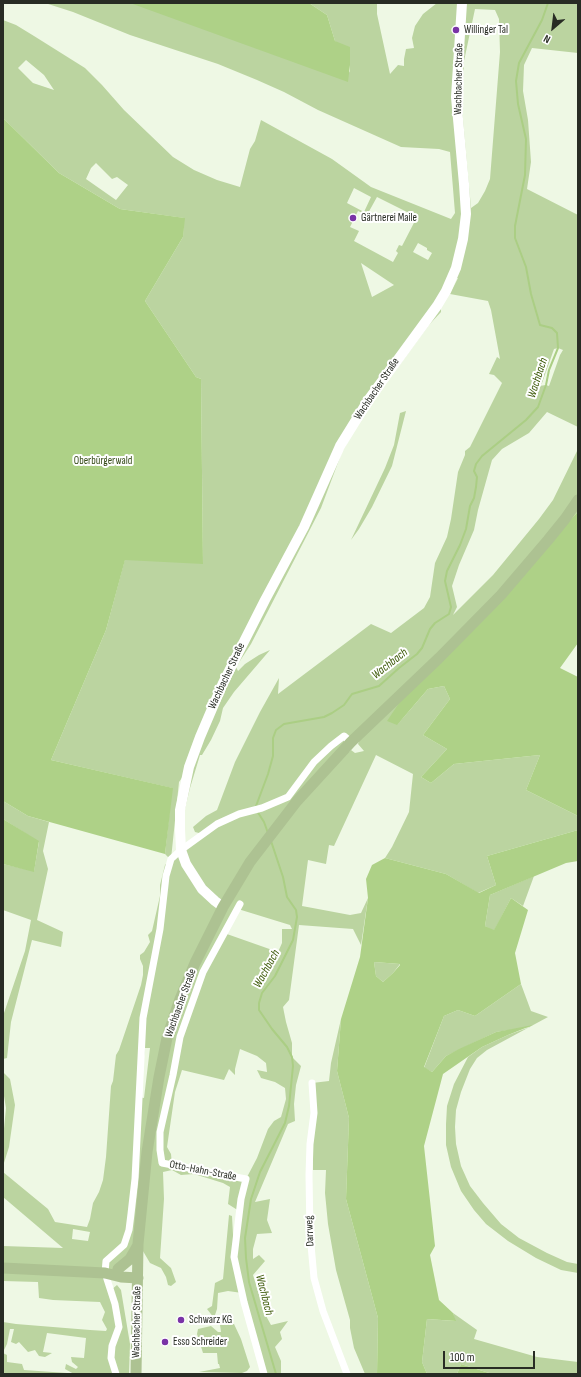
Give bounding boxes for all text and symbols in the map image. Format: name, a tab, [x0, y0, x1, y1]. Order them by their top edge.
north arrow	[533, 8, 573, 48]
place label: Willinger Tal	[464, 23, 508, 37]
marker: Willinger Tal	[451, 25, 461, 35]
text: N	[541, 32, 553, 46]
street label: Wachbacher Straße	[452, 43, 466, 115]
place label: Gärtnerei Maile	[361, 211, 417, 225]
marker: Gärtnerei Maile	[348, 213, 358, 223]
street label: Wachbacher Straße	[351, 356, 403, 422]
water label: Wachbach	[525, 356, 551, 400]
park label: Oberbürgerwald	[74, 454, 132, 468]
street label: Wachbacher Straße	[206, 641, 248, 711]
water label: Wachbach	[369, 646, 411, 682]
water label: Wachbach	[251, 947, 283, 991]
street label: Wachbacher Straße	[163, 967, 199, 1039]
street label: Otto-Hahn-Straße	[168, 1158, 238, 1184]
street label: Darrweg	[303, 1215, 317, 1247]
water label: Wachbach	[252, 1273, 276, 1317]
street label: Wachbacher Straße	[130, 1286, 144, 1358]
place label: Schwarz KG	[189, 1313, 232, 1327]
marker: Schwarz KG	[176, 1315, 186, 1325]
place label: Esso Schreider	[173, 1335, 227, 1349]
marker: Esso Schreider	[160, 1337, 170, 1347]
scale bar	[445, 1343, 537, 1369]
text: 100 m	[450, 1350, 475, 1365]

